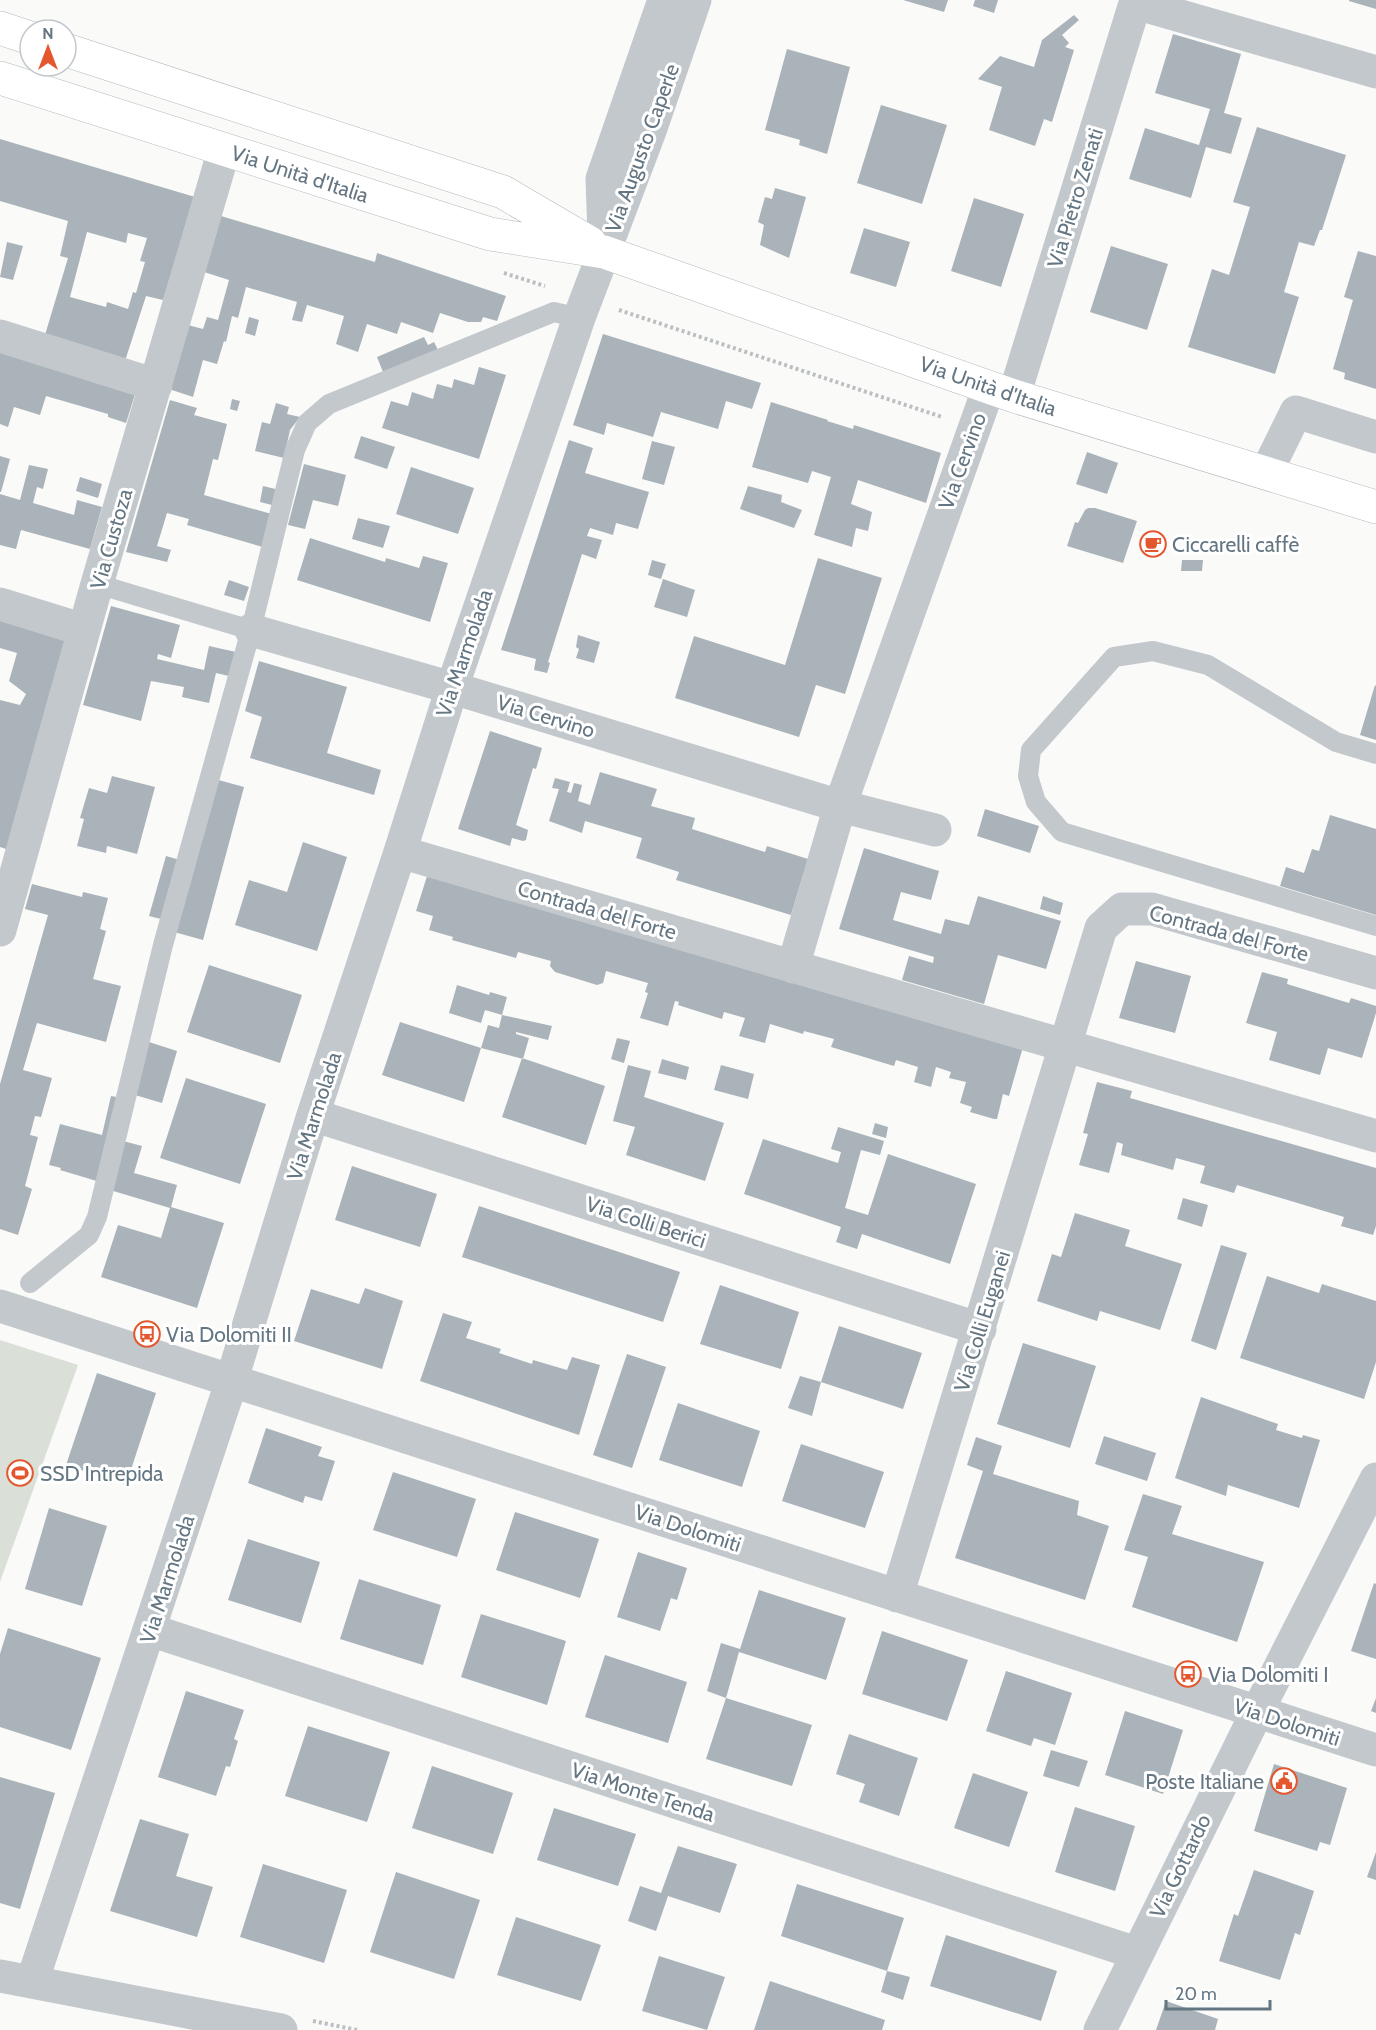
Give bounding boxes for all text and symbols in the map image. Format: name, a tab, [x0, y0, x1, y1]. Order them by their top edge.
north arrow	[18, 18, 78, 78]
text: N	[42, 24, 54, 43]
street label: Via Augusto Caperle	[600, 60, 684, 236]
street label: Via Pietro Zenati	[1042, 125, 1108, 271]
street label: Via Unità d'Italia	[228, 140, 372, 208]
street label: Via Unità d'Italia	[916, 351, 1060, 421]
street label: Via Cervino	[933, 409, 991, 513]
street label: Via Custoza	[85, 486, 137, 592]
cafe icon: Ciccarelli caffè	[1138, 529, 1168, 559]
place label: Ciccarelli caffè	[1172, 532, 1299, 557]
street label: Via Marmolada	[430, 586, 498, 720]
street label: Via Cervino	[494, 689, 598, 743]
street label: Contrada del Forte	[515, 875, 679, 945]
street label: Contrada del Forte	[1147, 900, 1312, 966]
street label: Via Marmolada	[282, 1049, 346, 1183]
street label: Via Colli Berici	[583, 1191, 709, 1253]
street label: Via Colli Euganei	[949, 1248, 1015, 1394]
bus stop icon: Via Dolomiti II	[132, 1319, 162, 1349]
place label: Via Dolomiti II	[166, 1322, 292, 1347]
sports icon: SSD Intrepida	[5, 1458, 35, 1488]
place label: SSD Intrepida	[40, 1461, 163, 1486]
street label: Via Dolomiti	[632, 1499, 744, 1557]
street label: Via Marmolada	[135, 1512, 199, 1646]
bus stop icon: Via Dolomiti I	[1173, 1659, 1203, 1689]
place label: Via Dolomiti I	[1208, 1662, 1329, 1687]
street label: Via Dolomiti	[1231, 1693, 1343, 1751]
street label: Via Monte Tenda	[568, 1757, 718, 1827]
public building icon: Poste Italiane	[1269, 1766, 1299, 1796]
place label: Poste Italiane	[1145, 1769, 1264, 1794]
street label: Via Gottardo	[1144, 1810, 1216, 1922]
scale bar	[1166, 1973, 1270, 2011]
text: 20 m	[1175, 1983, 1217, 2005]

